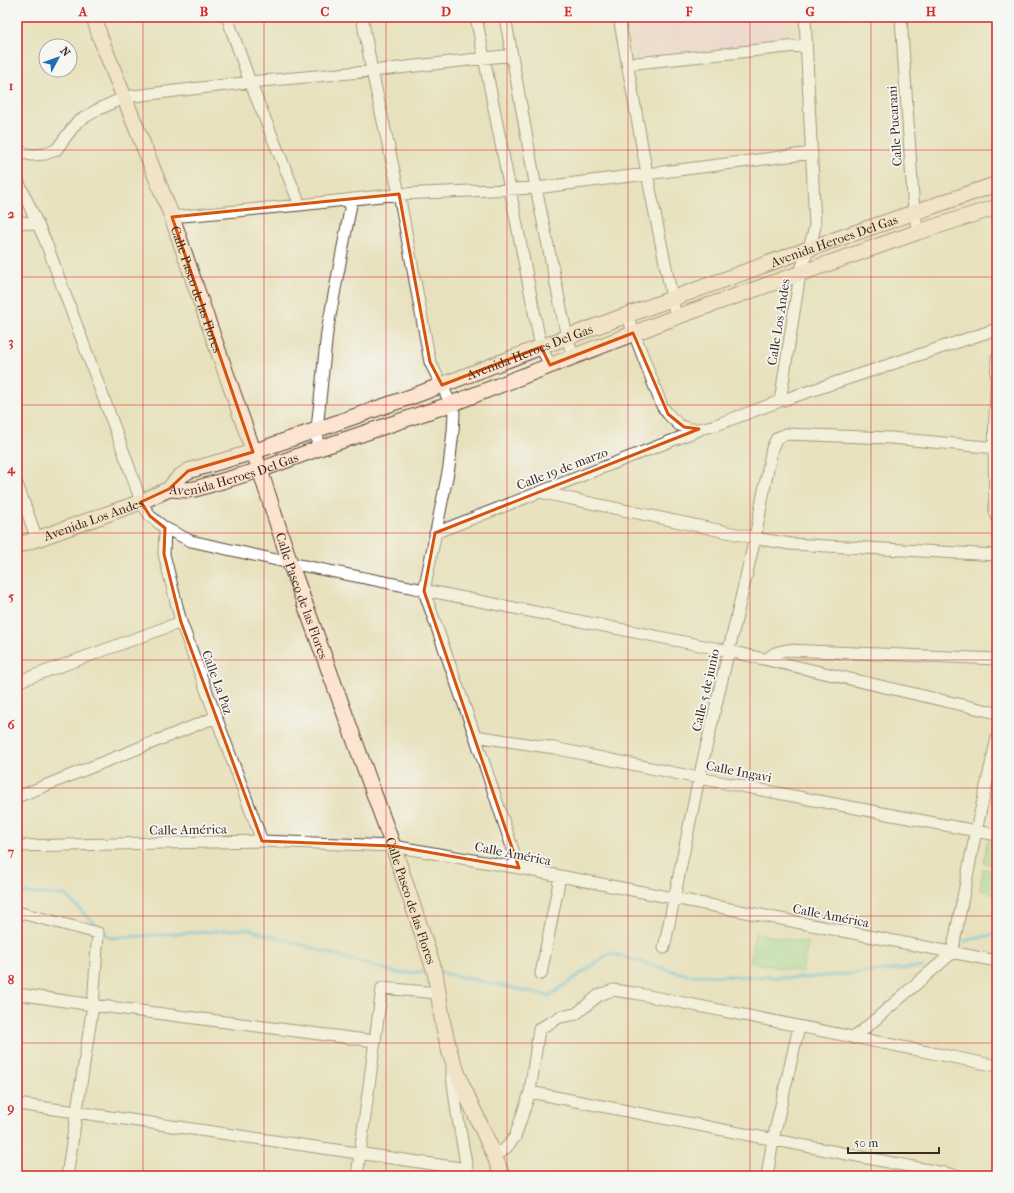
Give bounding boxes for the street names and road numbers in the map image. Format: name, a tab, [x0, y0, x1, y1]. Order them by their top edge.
street label: Calle Pucarani	[884, 85, 905, 167]
street label: Avenida Heroes Del Gas	[768, 212, 900, 270]
street label: Calle Paseo de las Flores	[168, 224, 225, 355]
street label: Calle Los Andes	[764, 278, 793, 366]
street label: Avenida Heroes Del Gas	[464, 321, 595, 383]
street label: Calle 19 de marzo	[515, 444, 610, 493]
street label: Avenida Heroes Del Gas	[168, 450, 300, 498]
street label: Avenida Los Andes	[41, 495, 145, 544]
street label: Calle Paseo de las Flores	[273, 531, 331, 661]
street label: Calle 5 de junio	[689, 647, 722, 733]
street label: Calle La Paz	[199, 648, 236, 717]
street label: Calle Ingavi	[705, 758, 773, 785]
street label: Calle América	[149, 821, 228, 838]
street label: Calle Paseo de las Flores	[382, 835, 439, 966]
street label: Calle América	[473, 839, 553, 868]
street label: Calle América	[791, 901, 871, 930]

